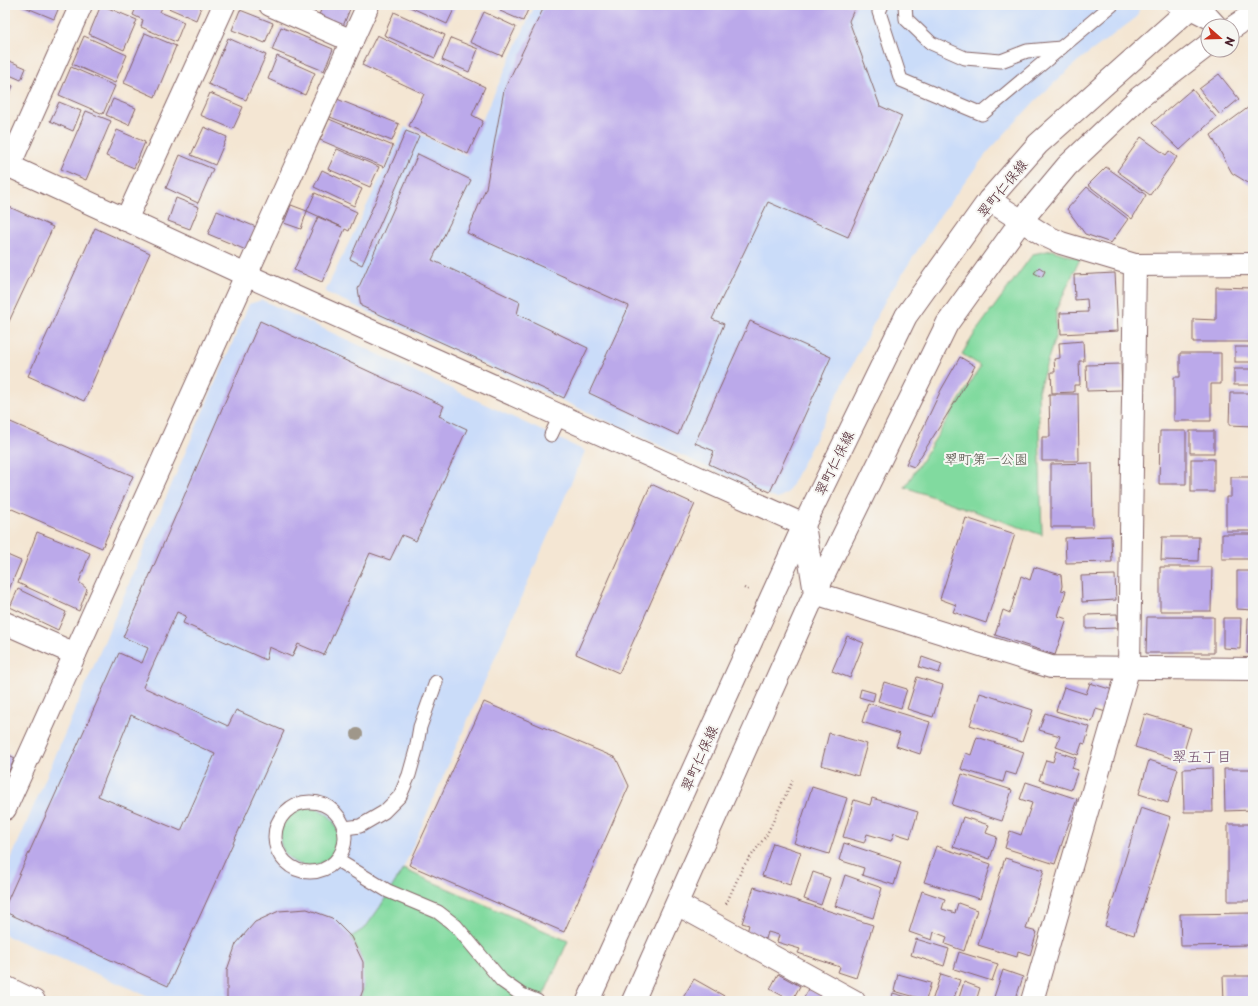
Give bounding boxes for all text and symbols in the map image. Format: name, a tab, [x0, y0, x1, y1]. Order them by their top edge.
north arrow	[1200, 18, 1240, 58]
text: N	[1220, 35, 1239, 49]
street label: 翠町仁保線	[972, 154, 1032, 222]
street label: 翠町仁保線	[809, 427, 859, 499]
park label: 翠町第一公園	[944, 448, 1028, 469]
street label: 翠町仁保線	[675, 722, 723, 794]
district label: 翠五丁目	[1172, 744, 1232, 767]

